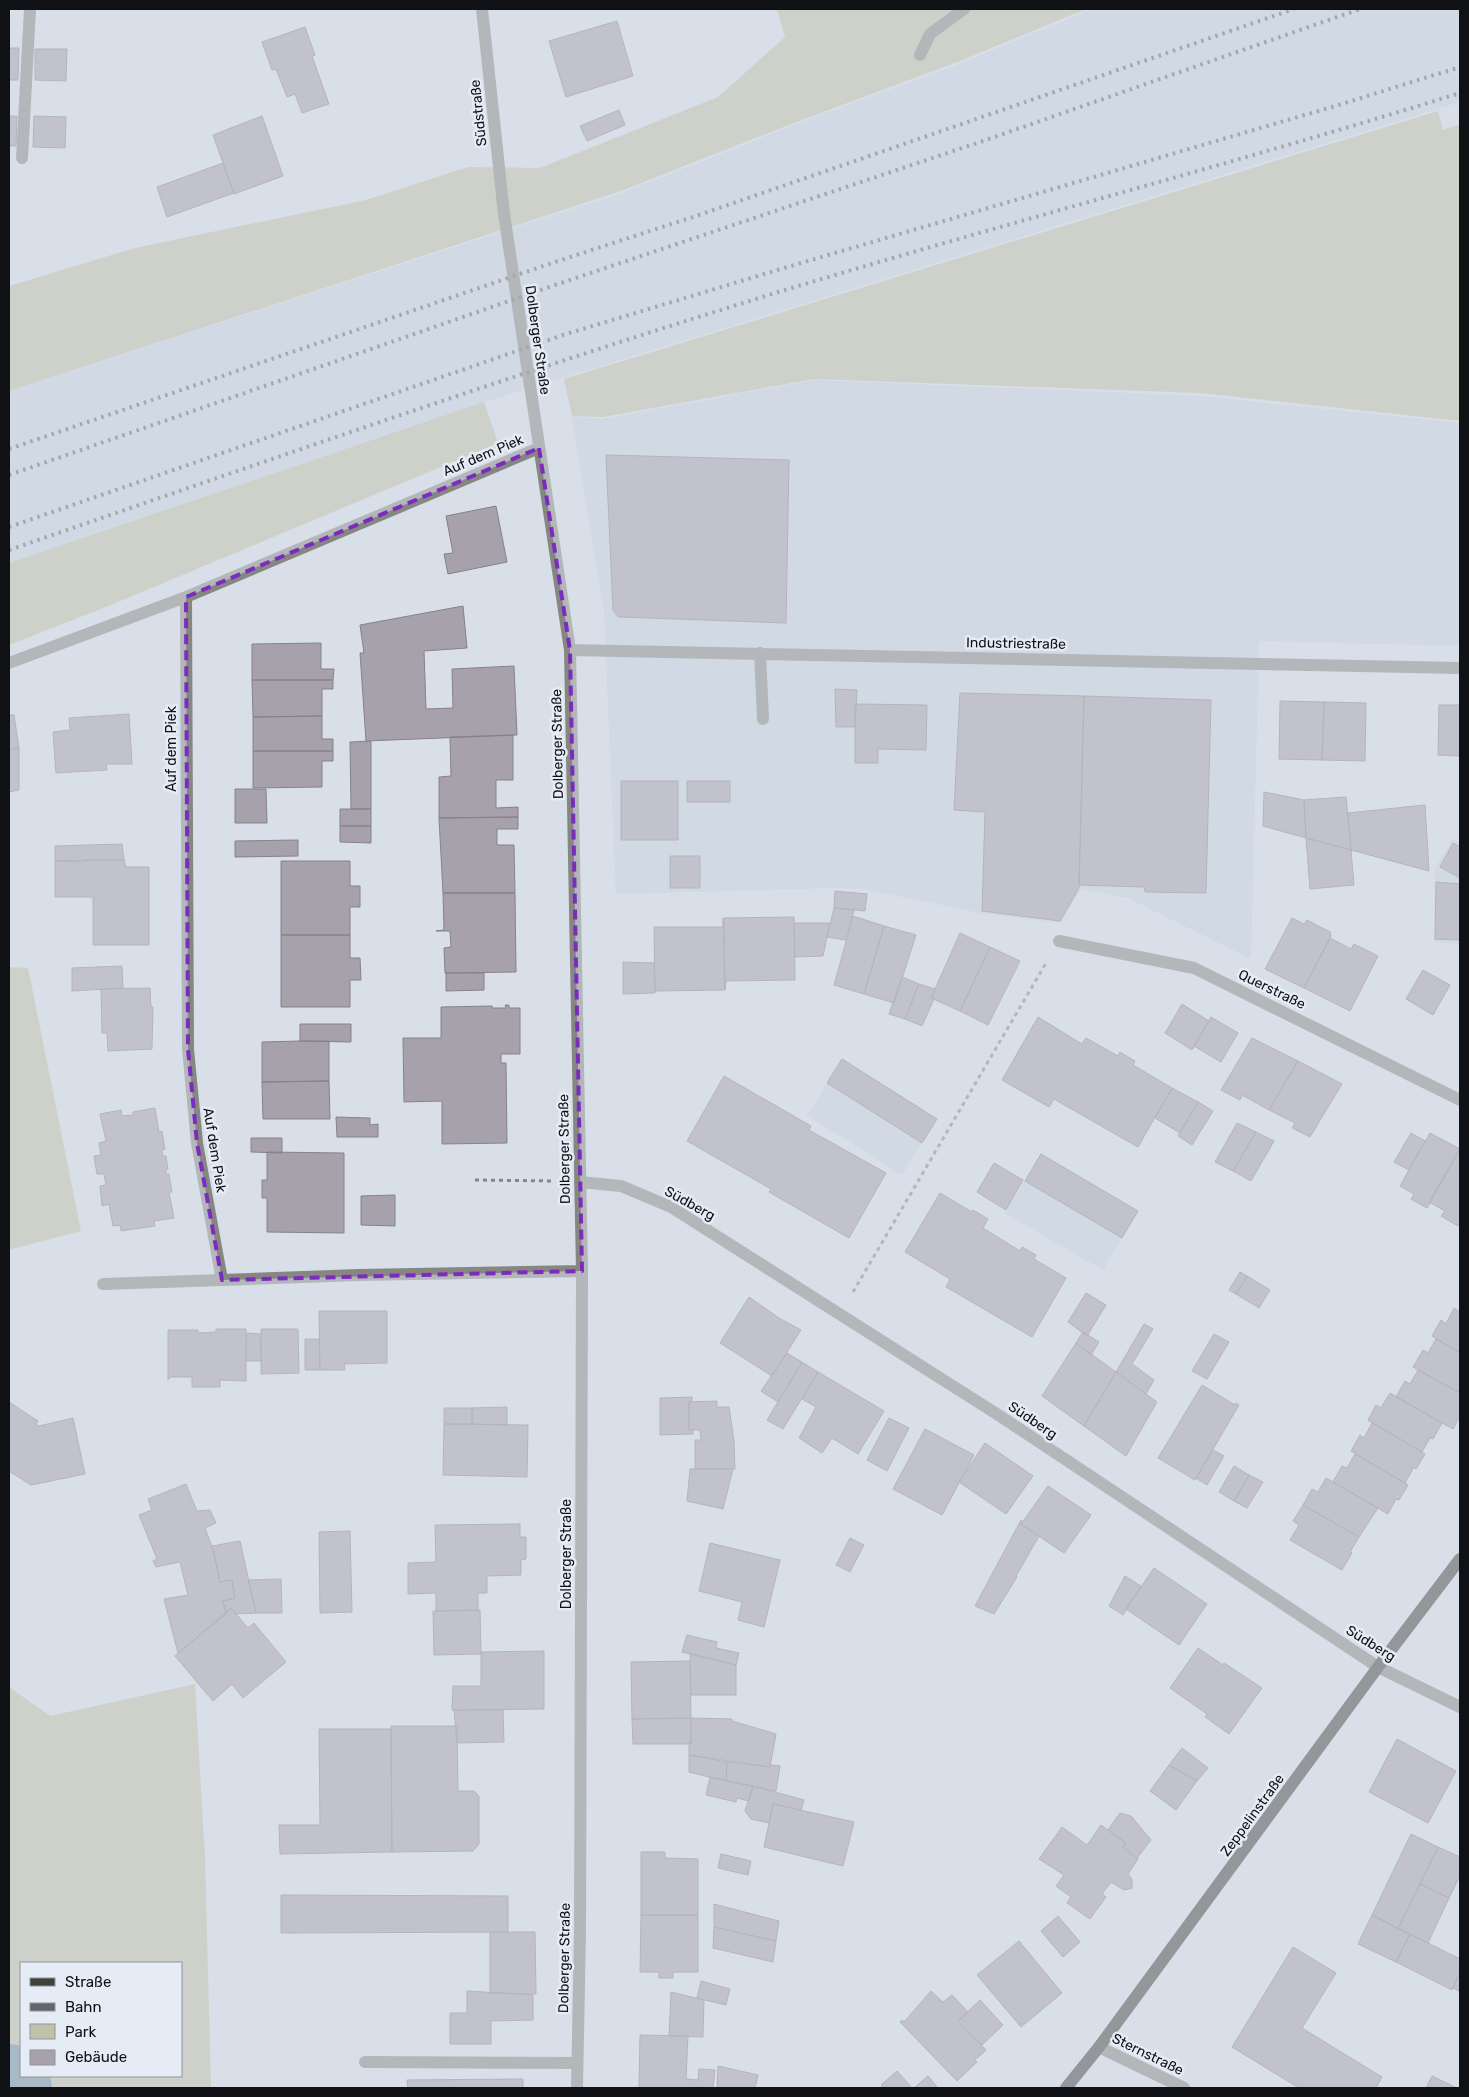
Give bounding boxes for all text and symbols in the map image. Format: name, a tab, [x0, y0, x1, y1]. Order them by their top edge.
street label: Südstraße	[467, 79, 490, 147]
street label: Dolberger Straße	[521, 284, 554, 396]
street label: Auf dem Piek	[440, 431, 527, 480]
street label: Industriestraße	[966, 634, 1066, 653]
street label: Dolberger Straße	[548, 689, 567, 799]
street label: Auf dem Piek	[163, 705, 180, 792]
street label: Querstraße	[1235, 966, 1308, 1013]
street label: Dolberger Straße	[555, 1094, 574, 1204]
street label: Auf dem Piek	[199, 1106, 230, 1194]
street label: Südberg	[662, 1183, 718, 1224]
street label: Südberg	[1005, 1398, 1060, 1443]
street label: Dolberger Straße	[558, 1499, 575, 1609]
street label: Südberg	[1343, 1622, 1399, 1665]
street label: Zeppelinstraße	[1217, 1771, 1288, 1860]
street label: Dolberger Straße	[555, 1903, 574, 2013]
legend	[20, 1962, 182, 2077]
text: Straße	[65, 1973, 111, 1991]
text: Bahn	[65, 1998, 102, 2016]
text: Park	[65, 2023, 96, 2041]
street label: Sternstraße	[1109, 2030, 1186, 2079]
text: Gebäude	[65, 2048, 127, 2066]

